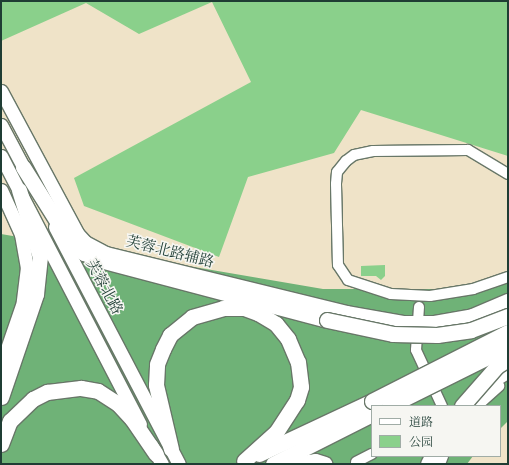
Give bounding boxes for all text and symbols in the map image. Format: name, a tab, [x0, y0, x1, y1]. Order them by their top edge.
street label: 芙蓉北路辅路	[124, 232, 216, 272]
street label: 芙蓉北路	[82, 256, 126, 318]
legend	[371, 405, 501, 457]
text: 道路	[409, 415, 433, 430]
text: 公园	[409, 435, 433, 450]

